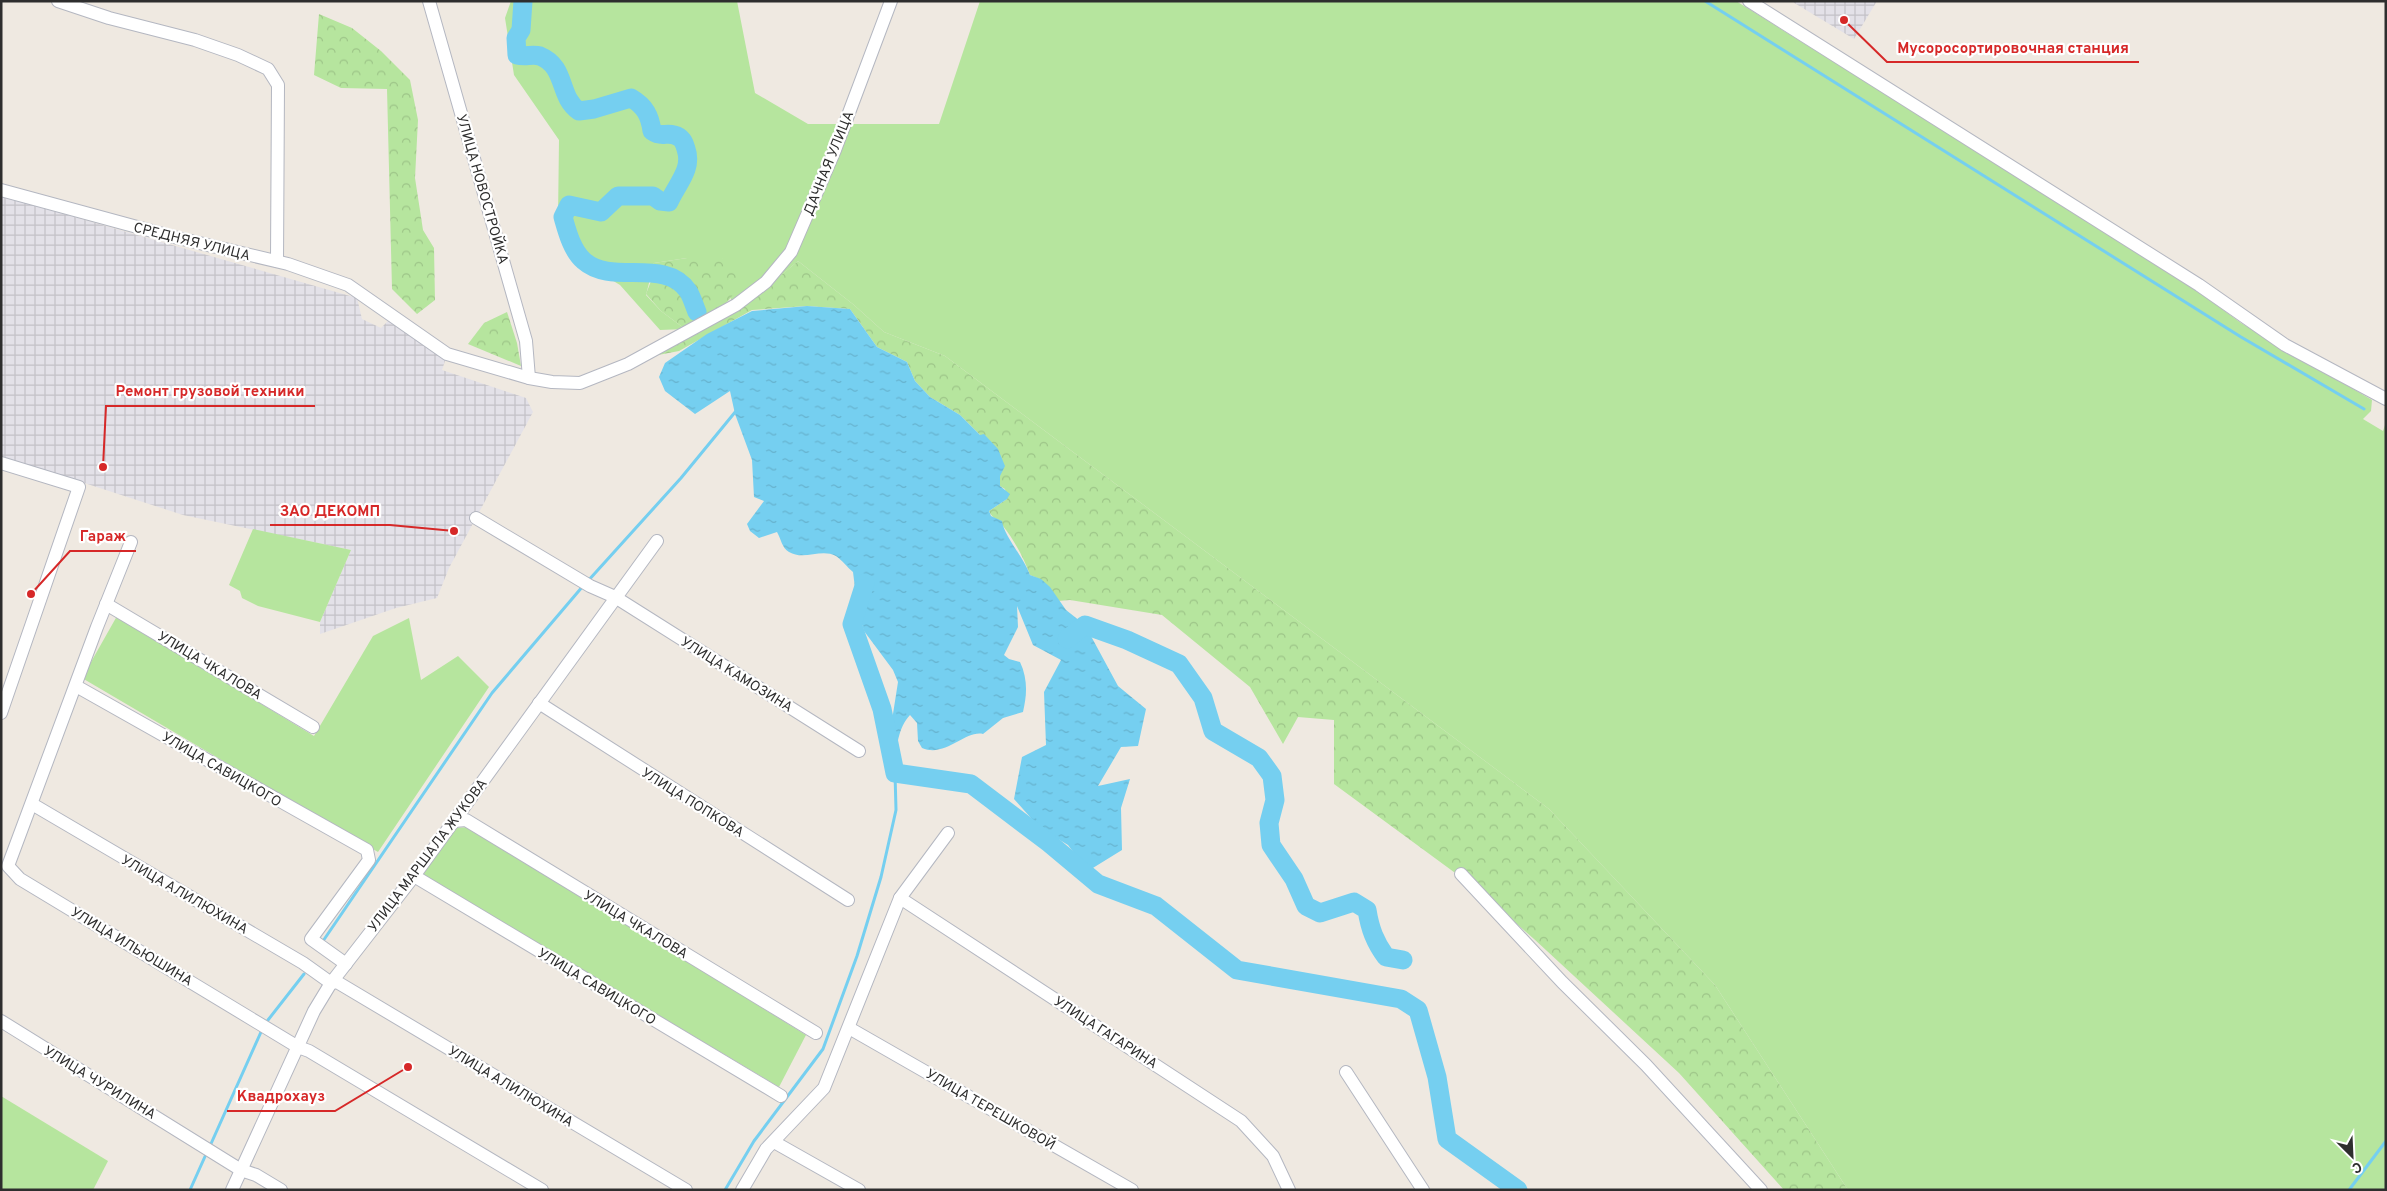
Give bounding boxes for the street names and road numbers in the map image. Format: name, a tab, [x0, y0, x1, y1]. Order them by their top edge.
street label: ДАЧНАЯ УЛИЦА	[801, 109, 858, 218]
street label: УЛИЦА НОВОСТРОЙКА	[452, 112, 512, 266]
street label: СРЕДНЯЯ УЛИЦА	[131, 220, 252, 265]
street label: УЛИЦА ЧКАЛОВА	[154, 628, 265, 704]
street label: УЛИЦА КАМОЗИНА	[677, 634, 795, 717]
street label: УЛИЦА САВИЦКОГО	[158, 729, 284, 812]
street label: УЛИЦА ПОПКОВА	[638, 765, 747, 842]
street label: УЛИЦА МАРШАЛА ЖУКОВА	[365, 776, 491, 936]
street label: УЛИЦА АЛИЛЮХИНА	[118, 852, 251, 939]
street label: УЛИЦА ЧКАЛОВА	[580, 887, 691, 963]
street label: УЛИЦА ИЛЬЮШИНА	[67, 904, 195, 990]
street label: УЛИЦА САВИЦКОГО	[534, 945, 659, 1029]
street label: УЛИЦА ГАГАРИНА	[1050, 993, 1160, 1073]
street label: УЛИЦА ЧУРИЛИНА	[40, 1043, 159, 1124]
street label: УЛИЦА АЛИЛЮХИНА	[444, 1043, 576, 1132]
street label: УЛИЦА ТЕРЕШКОВОЙ	[922, 1065, 1059, 1154]

